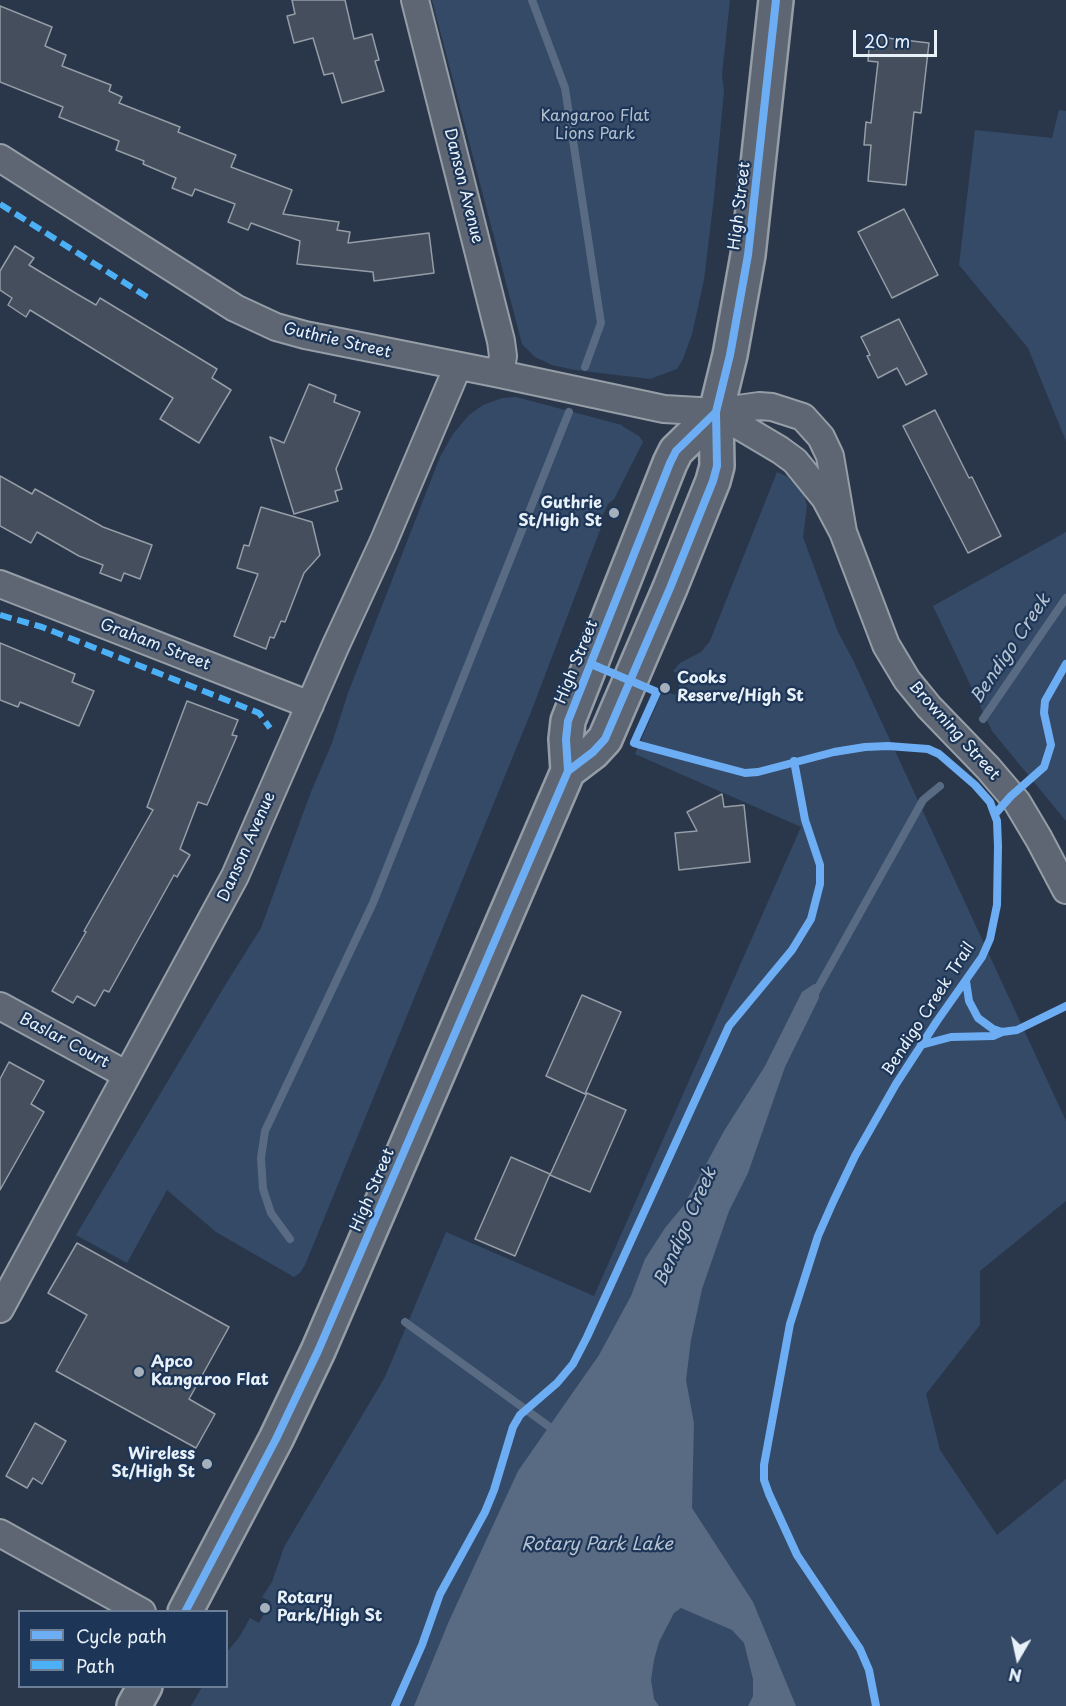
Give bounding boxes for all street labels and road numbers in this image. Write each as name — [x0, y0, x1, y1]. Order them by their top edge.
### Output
street label: Danson Avenue — [439, 126, 487, 246]
street label: High Street — [725, 161, 755, 251]
street label: Guthrie Street — [281, 319, 393, 363]
street label: Graham Street — [97, 615, 213, 675]
street label: High Street — [552, 617, 602, 707]
street label: Browning Street — [904, 678, 1004, 784]
street label: Danson Avenue — [214, 789, 280, 905]
street label: Bendigo Creek Trail — [879, 939, 979, 1079]
street label: Baslar Court — [16, 1009, 112, 1073]
street label: High Street — [347, 1145, 399, 1235]

